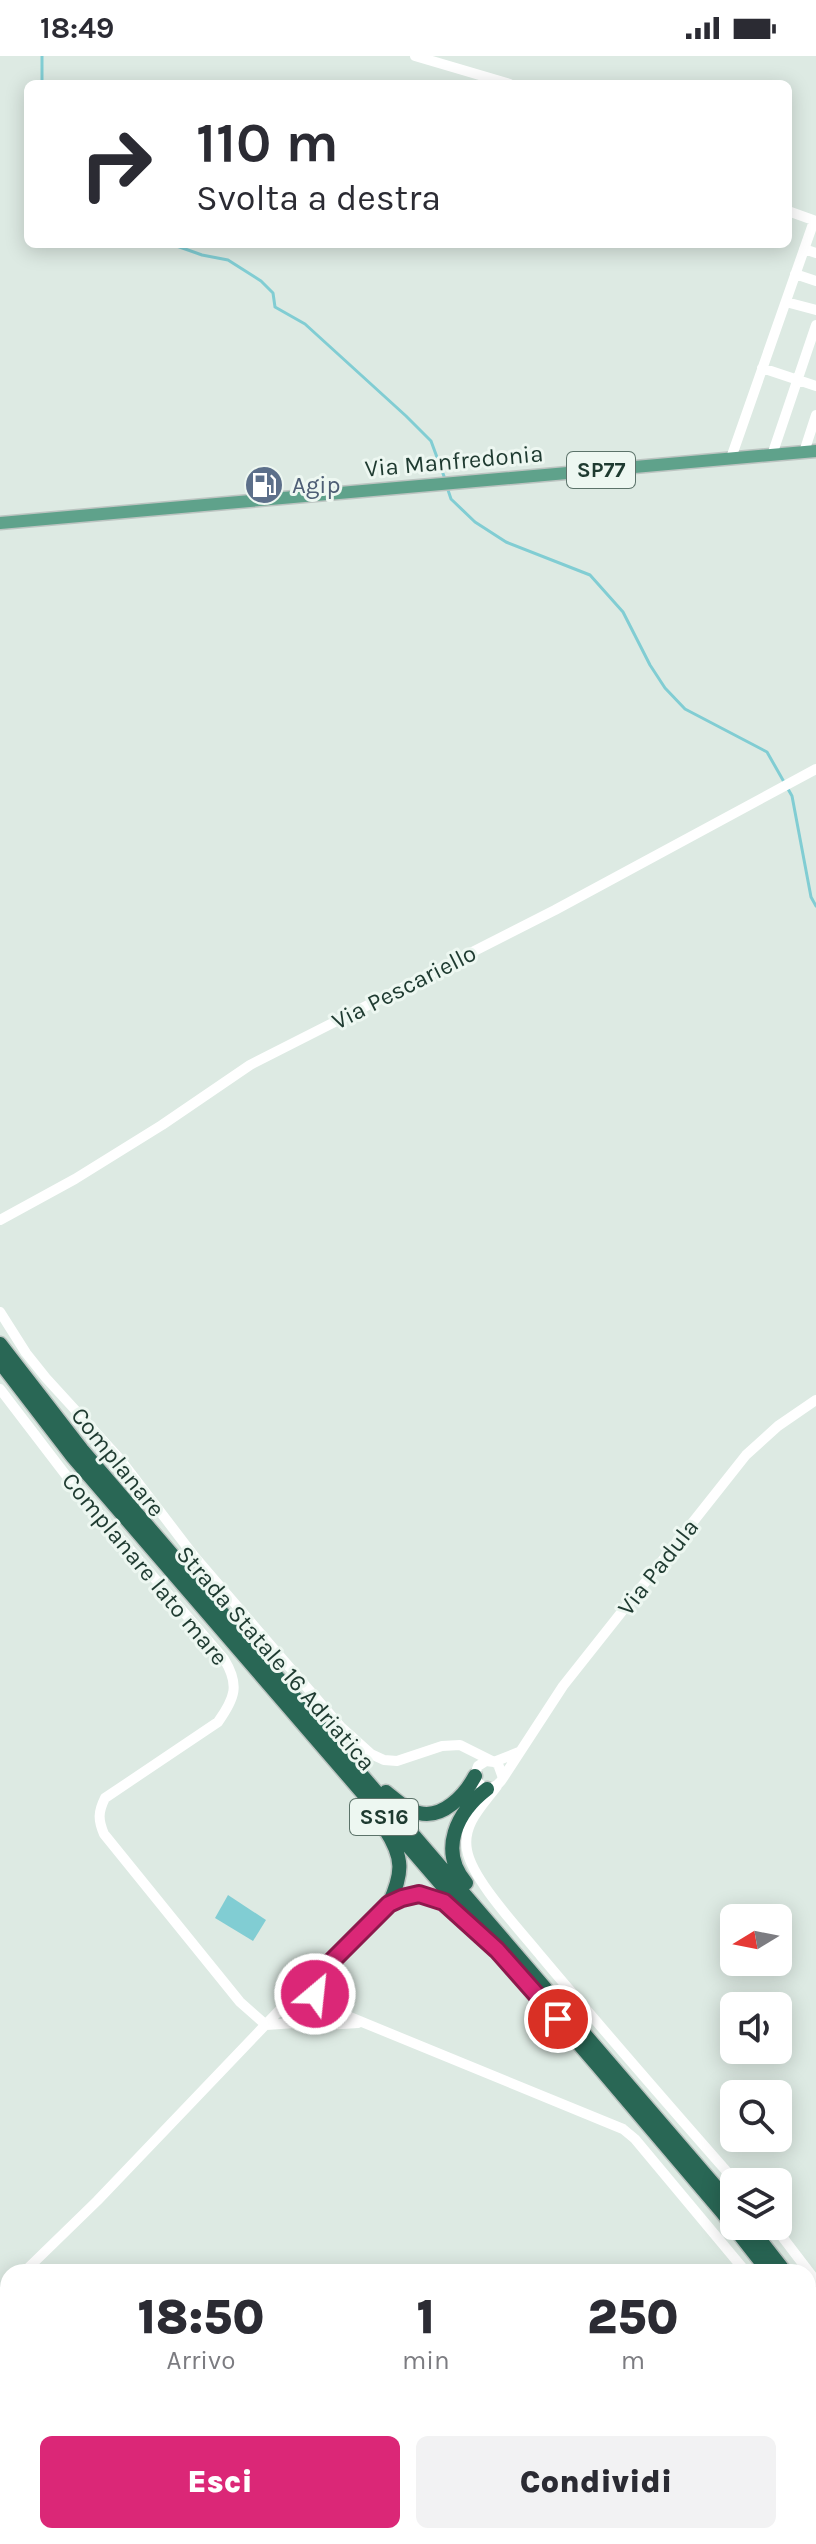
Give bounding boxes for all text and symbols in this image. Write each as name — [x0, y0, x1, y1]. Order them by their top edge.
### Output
text: 18:49 — [40, 10, 114, 46]
text: 110 m — [196, 110, 339, 175]
icon: right — [64, 112, 168, 216]
text: Svolta a destra — [196, 177, 441, 219]
street label: Via Manfredonia — [364, 439, 544, 483]
road number: SP77 — [567, 452, 635, 488]
fuel station icon: Agip — [243, 464, 285, 506]
place label: Agip — [292, 471, 341, 499]
street label: Via Pescariello — [327, 939, 481, 1035]
street label: Complanare — [65, 1402, 171, 1522]
street label: Complanare lato mare — [56, 1467, 234, 1671]
street label: Via Padula — [612, 1513, 704, 1621]
street label: Strada Statale 16 Adriatica — [171, 1540, 381, 1776]
road number: SS16 — [350, 1799, 418, 1835]
north arrow — [720, 1904, 792, 1976]
map controls — [720, 1904, 792, 2240]
position arrow — [273, 1952, 357, 2036]
pin — [524, 1985, 592, 2053]
button: sound — [720, 1992, 792, 2064]
icon: arrive — [536, 1997, 580, 2041]
button: search — [720, 2080, 792, 2152]
button: layers — [720, 2168, 792, 2240]
text: 18:50 — [137, 2289, 265, 2345]
text: 1 — [417, 2289, 435, 2345]
text: 250 — [587, 2289, 679, 2345]
text: Arrivo — [167, 2345, 235, 2376]
text: min — [402, 2345, 450, 2376]
text: m — [621, 2345, 645, 2376]
button: Esci — [40, 2436, 400, 2528]
button: Condividi — [416, 2436, 776, 2528]

